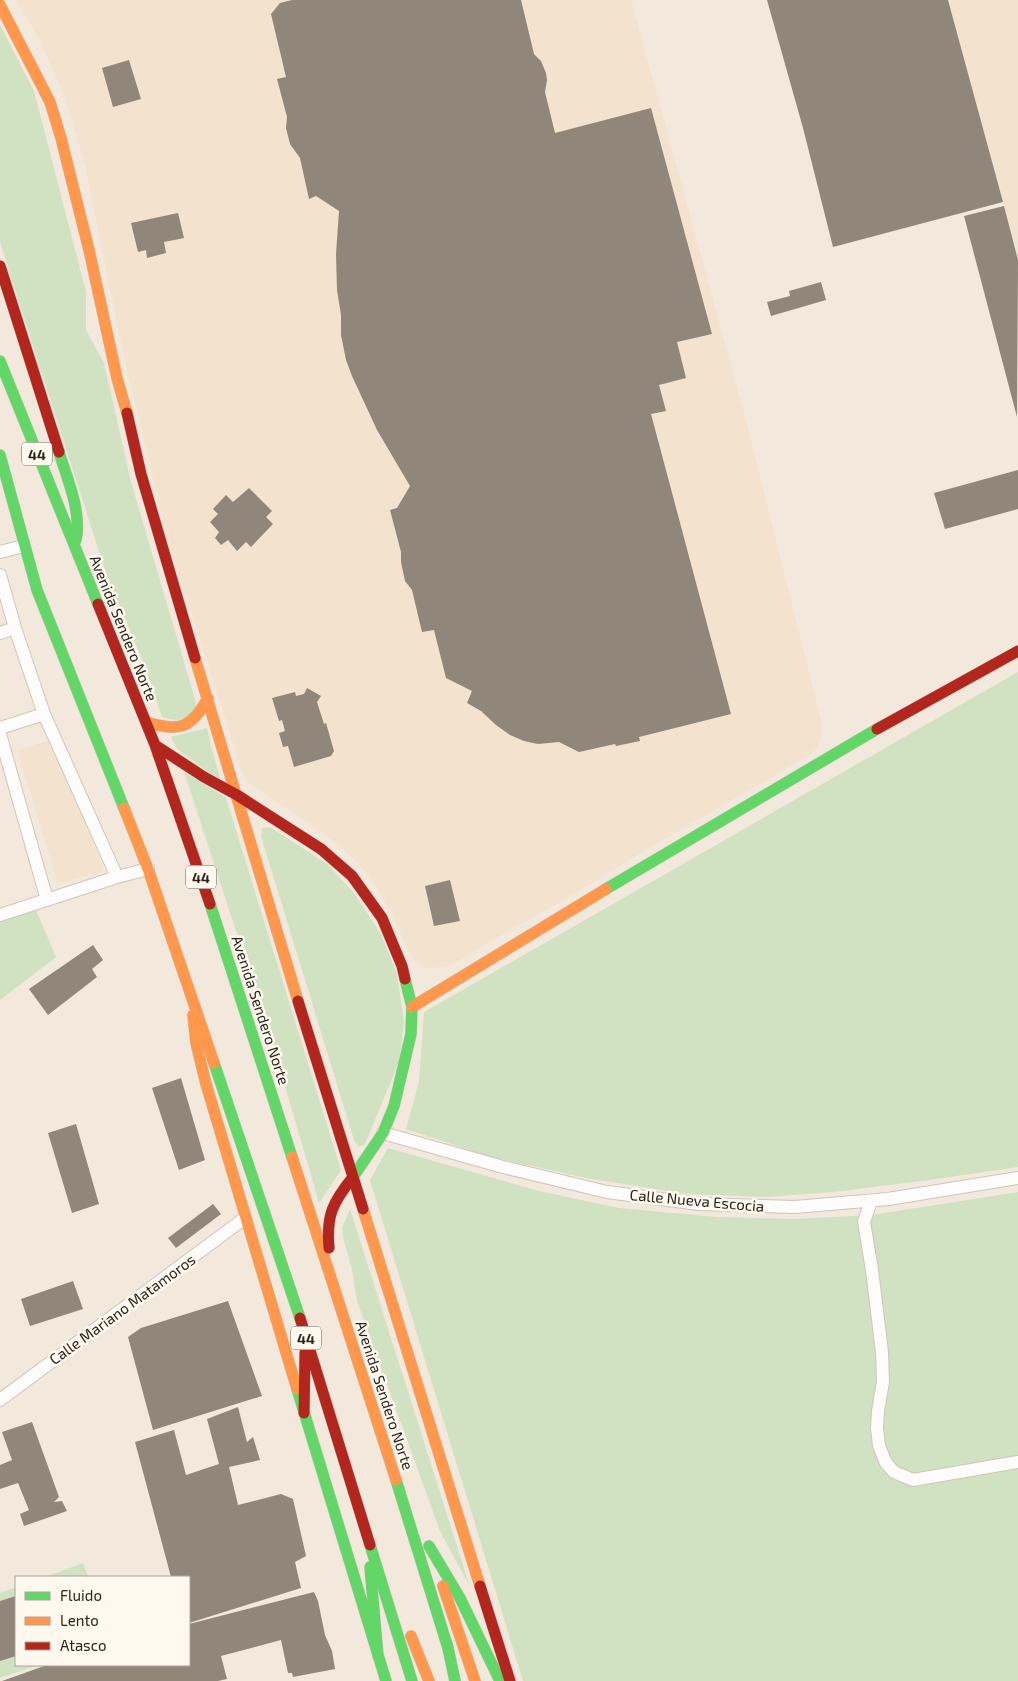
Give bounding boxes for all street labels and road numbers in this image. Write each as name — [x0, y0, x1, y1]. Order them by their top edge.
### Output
road number: 44 — [22, 442, 52, 466]
street label: Avenida Sendero Norte — [86, 552, 162, 704]
road number: 44 — [186, 866, 216, 889]
street label: Avenida Sendero Norte — [228, 933, 294, 1087]
street label: Calle Nueva Escocia — [629, 1185, 765, 1215]
street label: Calle Mariano Matamoros — [46, 1250, 198, 1368]
street label: Avenida Sendero Norte — [352, 1318, 418, 1472]
road number: 44 — [291, 1326, 321, 1350]

